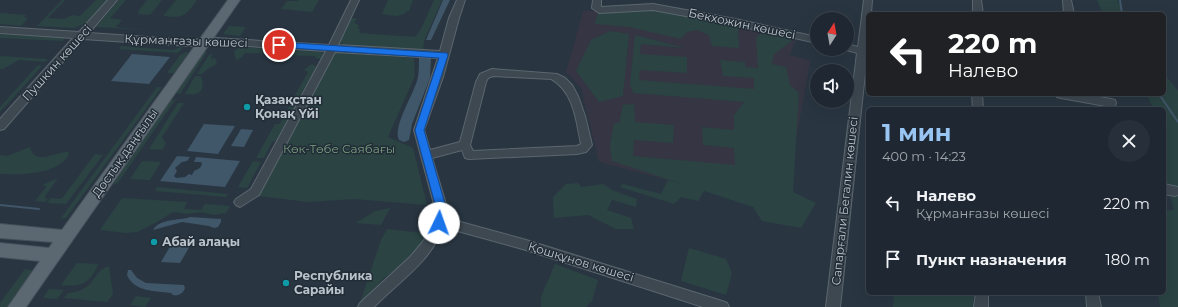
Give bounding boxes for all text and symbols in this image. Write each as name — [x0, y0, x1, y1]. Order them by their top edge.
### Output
street label: Бекхожин көшесі — [687, 5, 797, 42]
north arrow — [810, 12, 854, 56]
map controls — [810, 12, 854, 108]
street label: Пушкин көшесі — [19, 22, 95, 104]
text: 220 m — [948, 26, 1037, 60]
pin — [262, 28, 296, 62]
icon: left — [882, 28, 934, 80]
street label: Құрманғазы көшесі — [124, 31, 248, 50]
icon: arrive — [268, 34, 290, 56]
text: Налево — [948, 60, 1018, 82]
button: sound — [810, 64, 854, 108]
place label: Қазақстан Қонақ Үйі — [255, 92, 322, 121]
marker: Қазақстан Қонақ Үйі — [242, 102, 252, 112]
street label: Достық даңғылы — [89, 106, 161, 200]
street label: Сапарғали Бегалин көшесі — [828, 116, 861, 286]
text: 1 мин — [882, 118, 951, 147]
button: close — [1108, 120, 1150, 162]
park label: Көк-Төбе Саябағы — [283, 141, 395, 156]
text: 400 m · 14:23 — [882, 148, 966, 164]
text: Налево — [916, 186, 976, 205]
icon: left — [882, 192, 904, 214]
text: 220 m — [1103, 194, 1150, 213]
position arrow — [418, 202, 460, 244]
text: Құрманғазы көшесі — [916, 205, 1049, 221]
place label: Абай алаңы — [162, 234, 240, 249]
marker: Абай алаңы — [149, 237, 159, 247]
street label: Қошқұнов көшесі — [526, 238, 636, 285]
icon: arrive — [882, 248, 904, 270]
text: Пункт назначения — [916, 250, 1067, 269]
text: 180 m — [1105, 250, 1150, 269]
place label: Республика Сарайы — [294, 268, 372, 297]
marker: Республика Сарайы — [281, 278, 291, 288]

